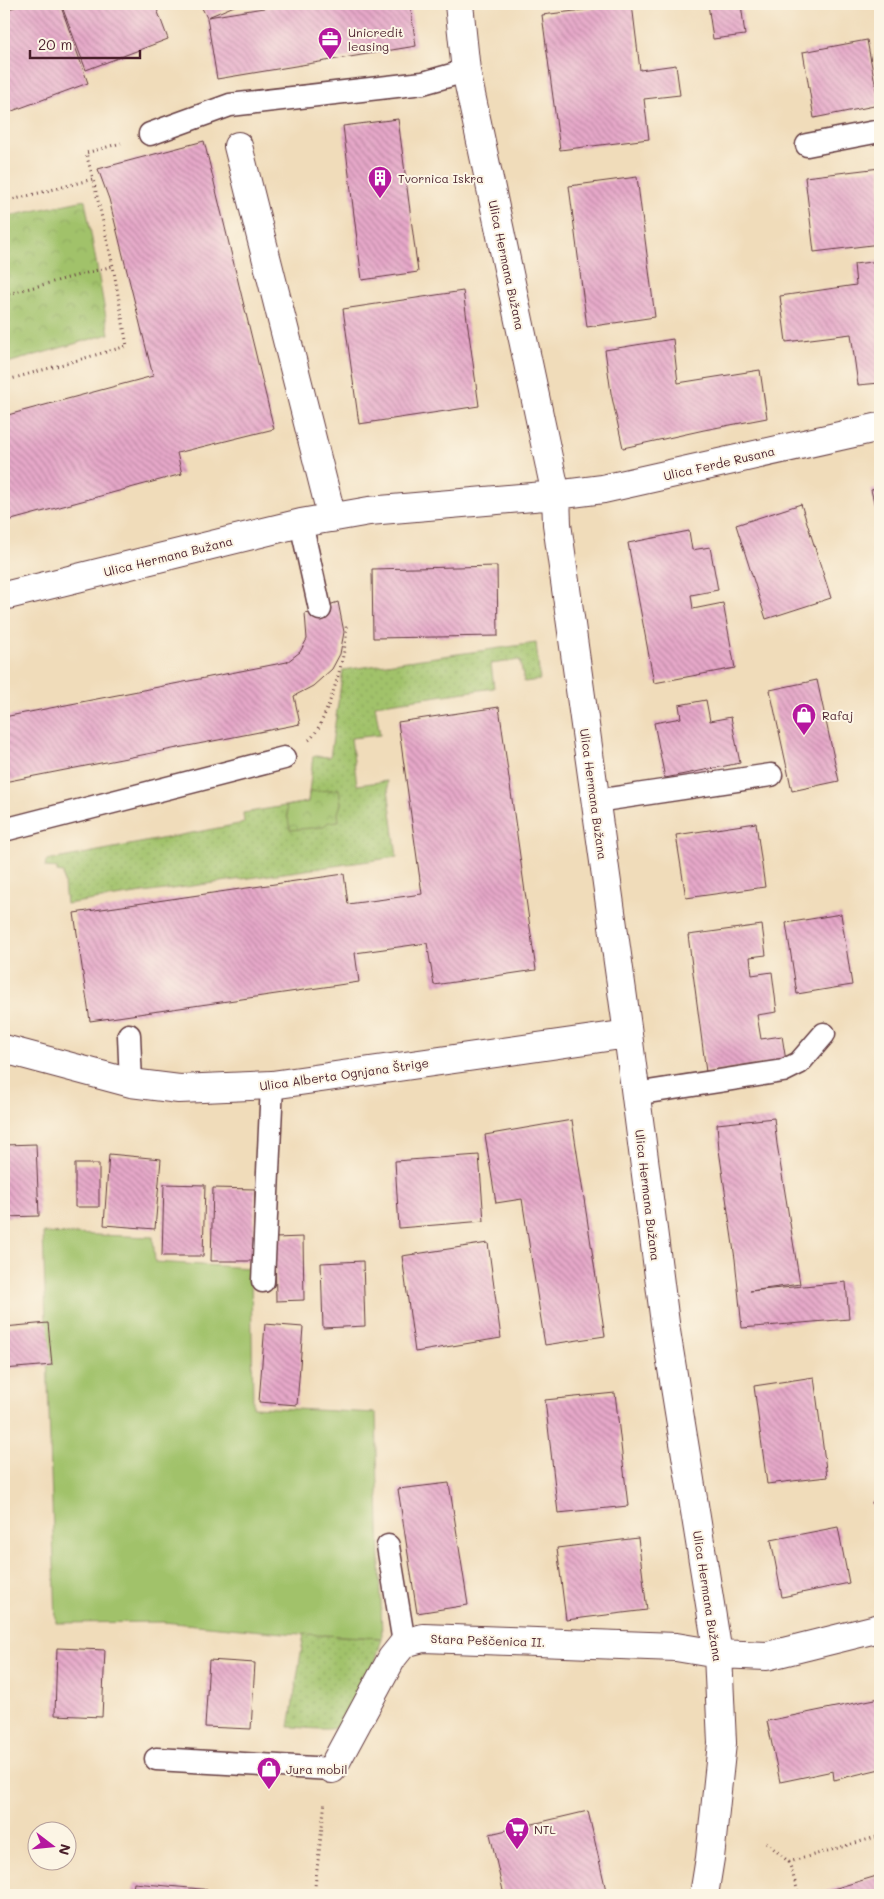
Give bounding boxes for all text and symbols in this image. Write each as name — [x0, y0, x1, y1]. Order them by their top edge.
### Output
place label: Unicredit leasing — [348, 24, 403, 54]
office icon: Unicredit leasing — [317, 26, 343, 60]
scale bar — [30, 28, 140, 60]
text: 20 m — [38, 34, 72, 54]
building icon: Tvornica Iskra — [367, 165, 393, 199]
place label: Tvornica Iskra — [398, 170, 484, 186]
street label: Ulica Hermana Bužana — [485, 199, 529, 331]
street label: Ulica Ferde Rusana — [662, 442, 776, 484]
street label: Ulica Hermana Bužana — [102, 532, 234, 580]
shop icon: Rafaj — [791, 702, 817, 736]
place label: Rafaj — [822, 707, 853, 723]
street label: Ulica Hermana Bužana — [577, 727, 611, 861]
street label: Ulica Alberta Ognjana Štrige — [258, 1054, 430, 1094]
street label: Ulica Hermana Bužana — [632, 1128, 664, 1262]
street label: Ulica Hermana Bužana — [690, 1529, 726, 1663]
street label: Stara Peščenica II. — [430, 1630, 546, 1650]
shop icon: Jura mobil — [256, 1756, 282, 1790]
place label: Jura mobil — [286, 1761, 348, 1777]
supermarket icon: NTL — [504, 1816, 530, 1850]
place label: NTL — [534, 1821, 557, 1837]
north arrow — [28, 1822, 78, 1872]
text: N — [54, 1842, 76, 1857]

